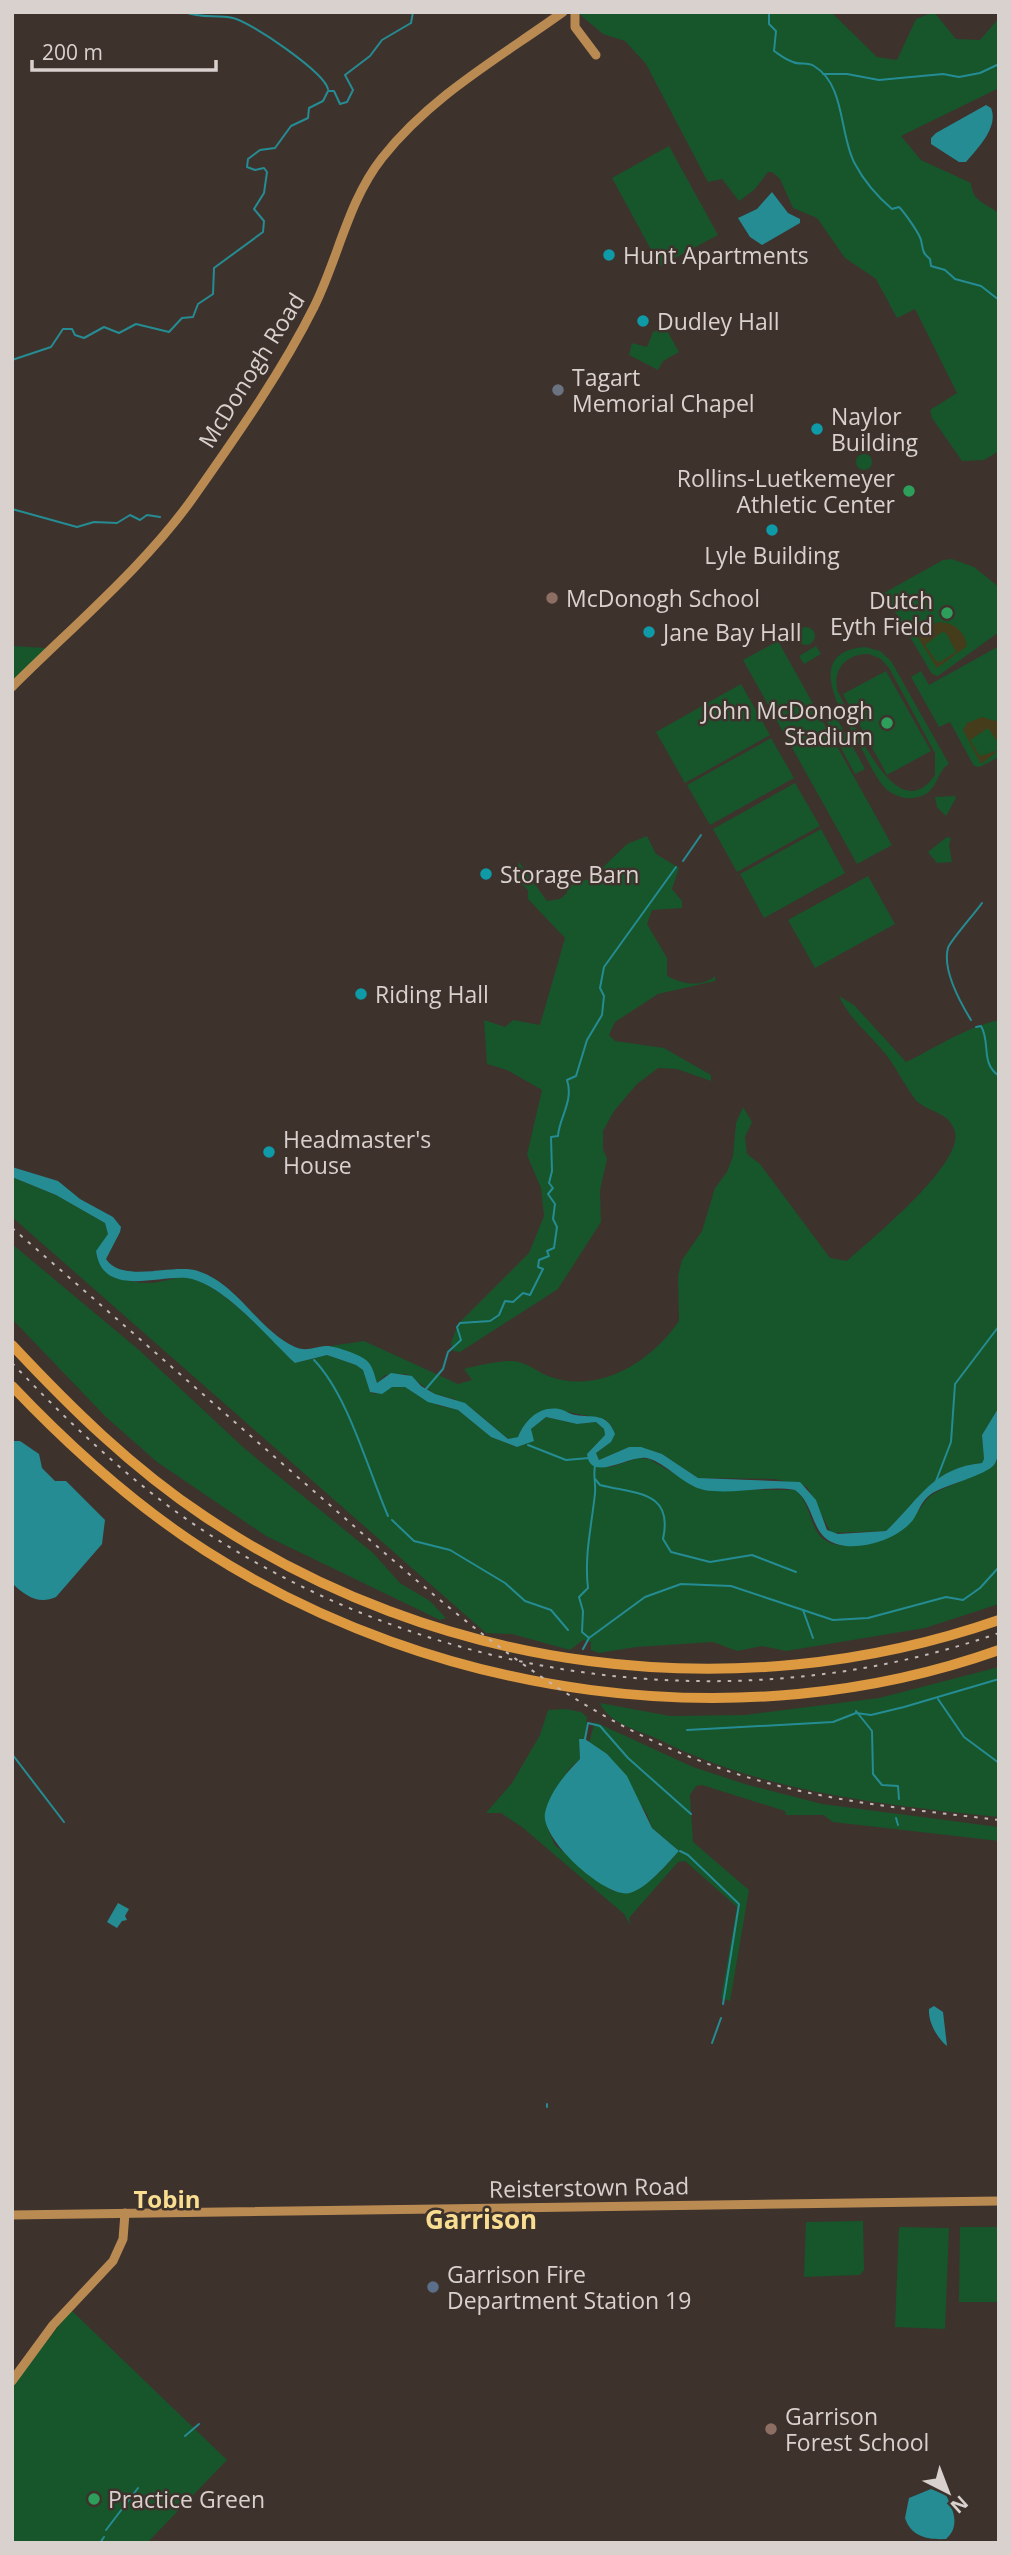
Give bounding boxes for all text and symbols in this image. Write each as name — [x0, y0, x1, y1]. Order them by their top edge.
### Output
scale bar — [32, 28, 215, 72]
text: 200 m — [42, 38, 103, 66]
place label: Hunt Apartments — [623, 239, 809, 271]
marker: Hunt Apartments — [601, 247, 617, 263]
street label: McDonogh Road — [190, 286, 312, 454]
place label: Dudley Hall — [657, 305, 779, 337]
marker: Dudley Hall — [635, 313, 651, 329]
place label: Tagart Memorial Chapel — [572, 361, 755, 419]
marker: Tagart Memorial Chapel — [550, 382, 566, 398]
place label: Naylor Building — [831, 400, 919, 458]
marker: Naylor Building — [809, 421, 825, 437]
place label: Rollins-Luetkemeyer Athletic Center — [677, 462, 896, 520]
marker: Rollins-Luetkemeyer Athletic Center — [901, 483, 917, 499]
marker: Lyle Building — [764, 522, 780, 538]
place label: Lyle Building — [704, 539, 840, 571]
place label: McDonogh School — [566, 582, 760, 614]
place label: Dutch Eyth Field — [830, 584, 933, 642]
marker: McDonogh School — [544, 590, 560, 606]
marker: Dutch Eyth Field — [939, 605, 955, 621]
place label: Jane Bay Hall — [661, 616, 801, 648]
marker: Jane Bay Hall — [641, 624, 657, 640]
place label: John McDonogh Stadium — [700, 694, 873, 752]
marker: John McDonogh Stadium — [879, 715, 895, 731]
place label: Storage Barn — [500, 858, 639, 890]
marker: Storage Barn — [478, 866, 494, 882]
place label: Riding Hall — [375, 978, 489, 1010]
marker: Riding Hall — [353, 986, 369, 1002]
place label: Headmaster's House — [283, 1123, 431, 1181]
marker: Headmaster's House — [261, 1144, 277, 1160]
street label: Reisterstown Road — [489, 2169, 689, 2205]
district label: Tobin — [133, 2182, 201, 2215]
district label: Garrison — [425, 2201, 537, 2237]
place label: Garrison Fire Department Station 19 — [447, 2258, 691, 2316]
marker: Garrison Fire Department Station 19 — [425, 2279, 441, 2295]
place label: Garrison Forest School — [785, 2400, 929, 2458]
marker: Garrison Forest School — [763, 2421, 779, 2437]
north arrow — [913, 2457, 983, 2527]
place label: Practice Green — [108, 2483, 265, 2515]
text: N — [945, 2490, 974, 2519]
marker: Practice Green — [86, 2491, 102, 2507]

